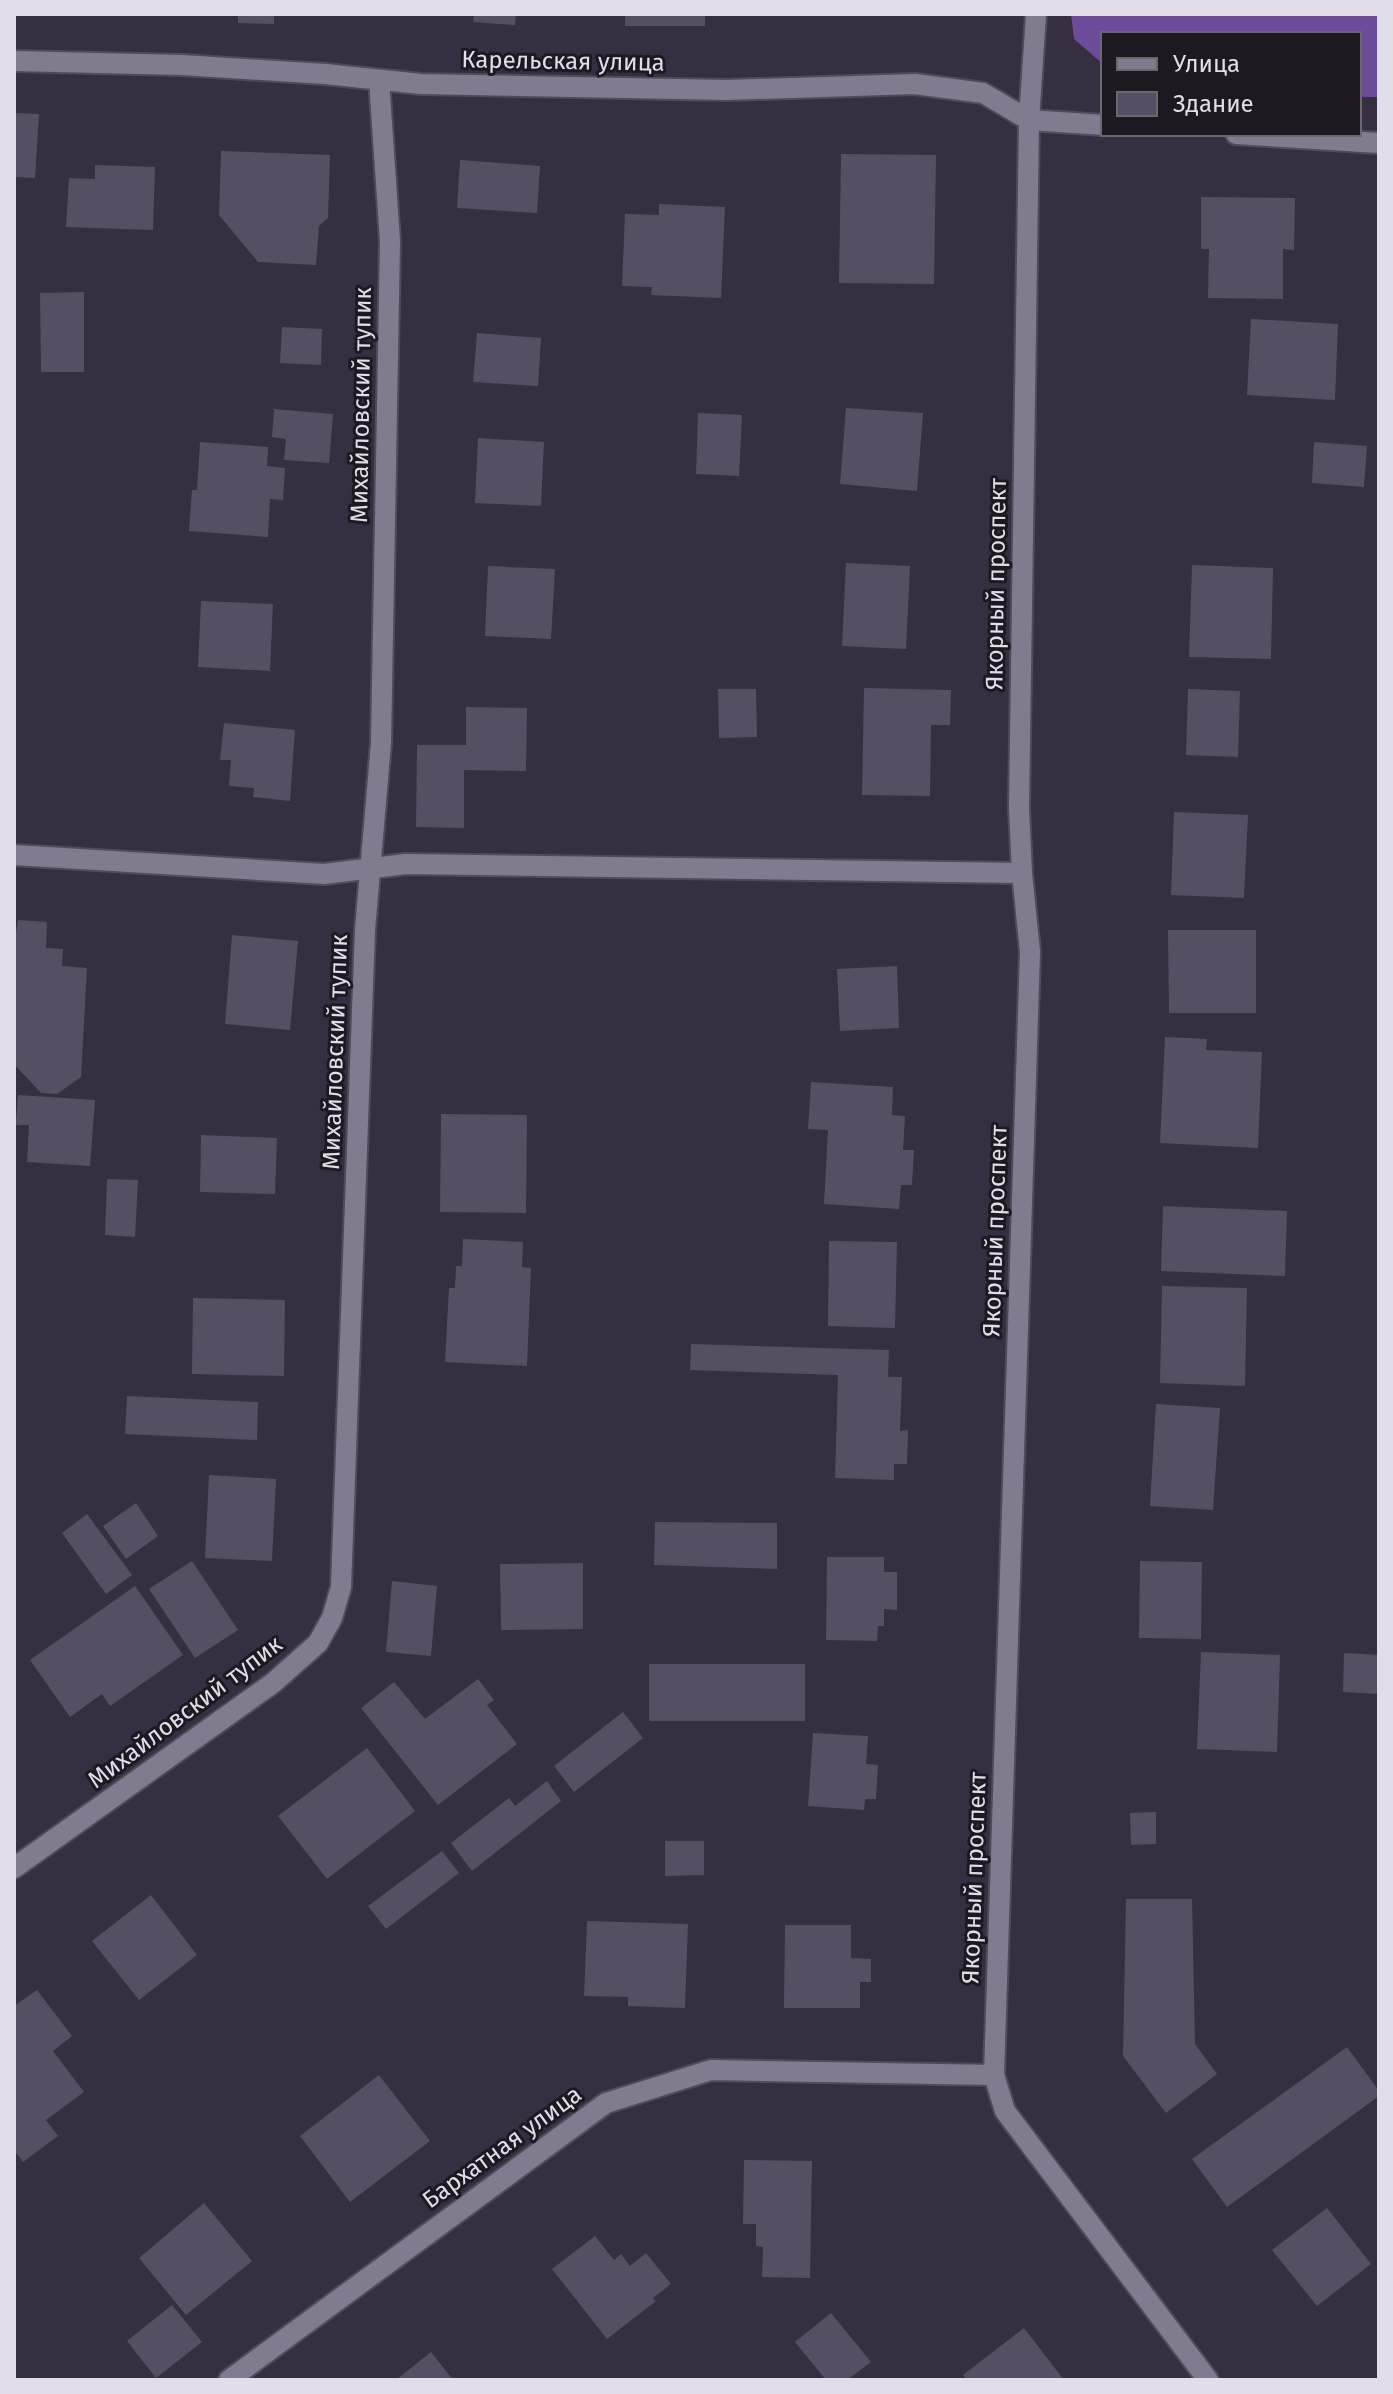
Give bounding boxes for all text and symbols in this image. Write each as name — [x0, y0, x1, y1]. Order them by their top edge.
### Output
legend — [1101, 32, 1361, 136]
street label: Карельская улица — [461, 45, 665, 77]
text: Улица — [1173, 50, 1240, 78]
text: Здание — [1173, 90, 1254, 118]
street label: Михайловский тупик — [345, 286, 377, 523]
street label: Якорный проспект — [980, 478, 1012, 690]
street label: Михайловский тупик — [317, 933, 353, 1170]
street label: Якорный проспект — [977, 1124, 1013, 1337]
street label: Михайловский тупик — [82, 1630, 288, 1794]
street label: Якорный проспект — [956, 1771, 992, 1984]
street label: Бархатная улица — [417, 2080, 587, 2214]

